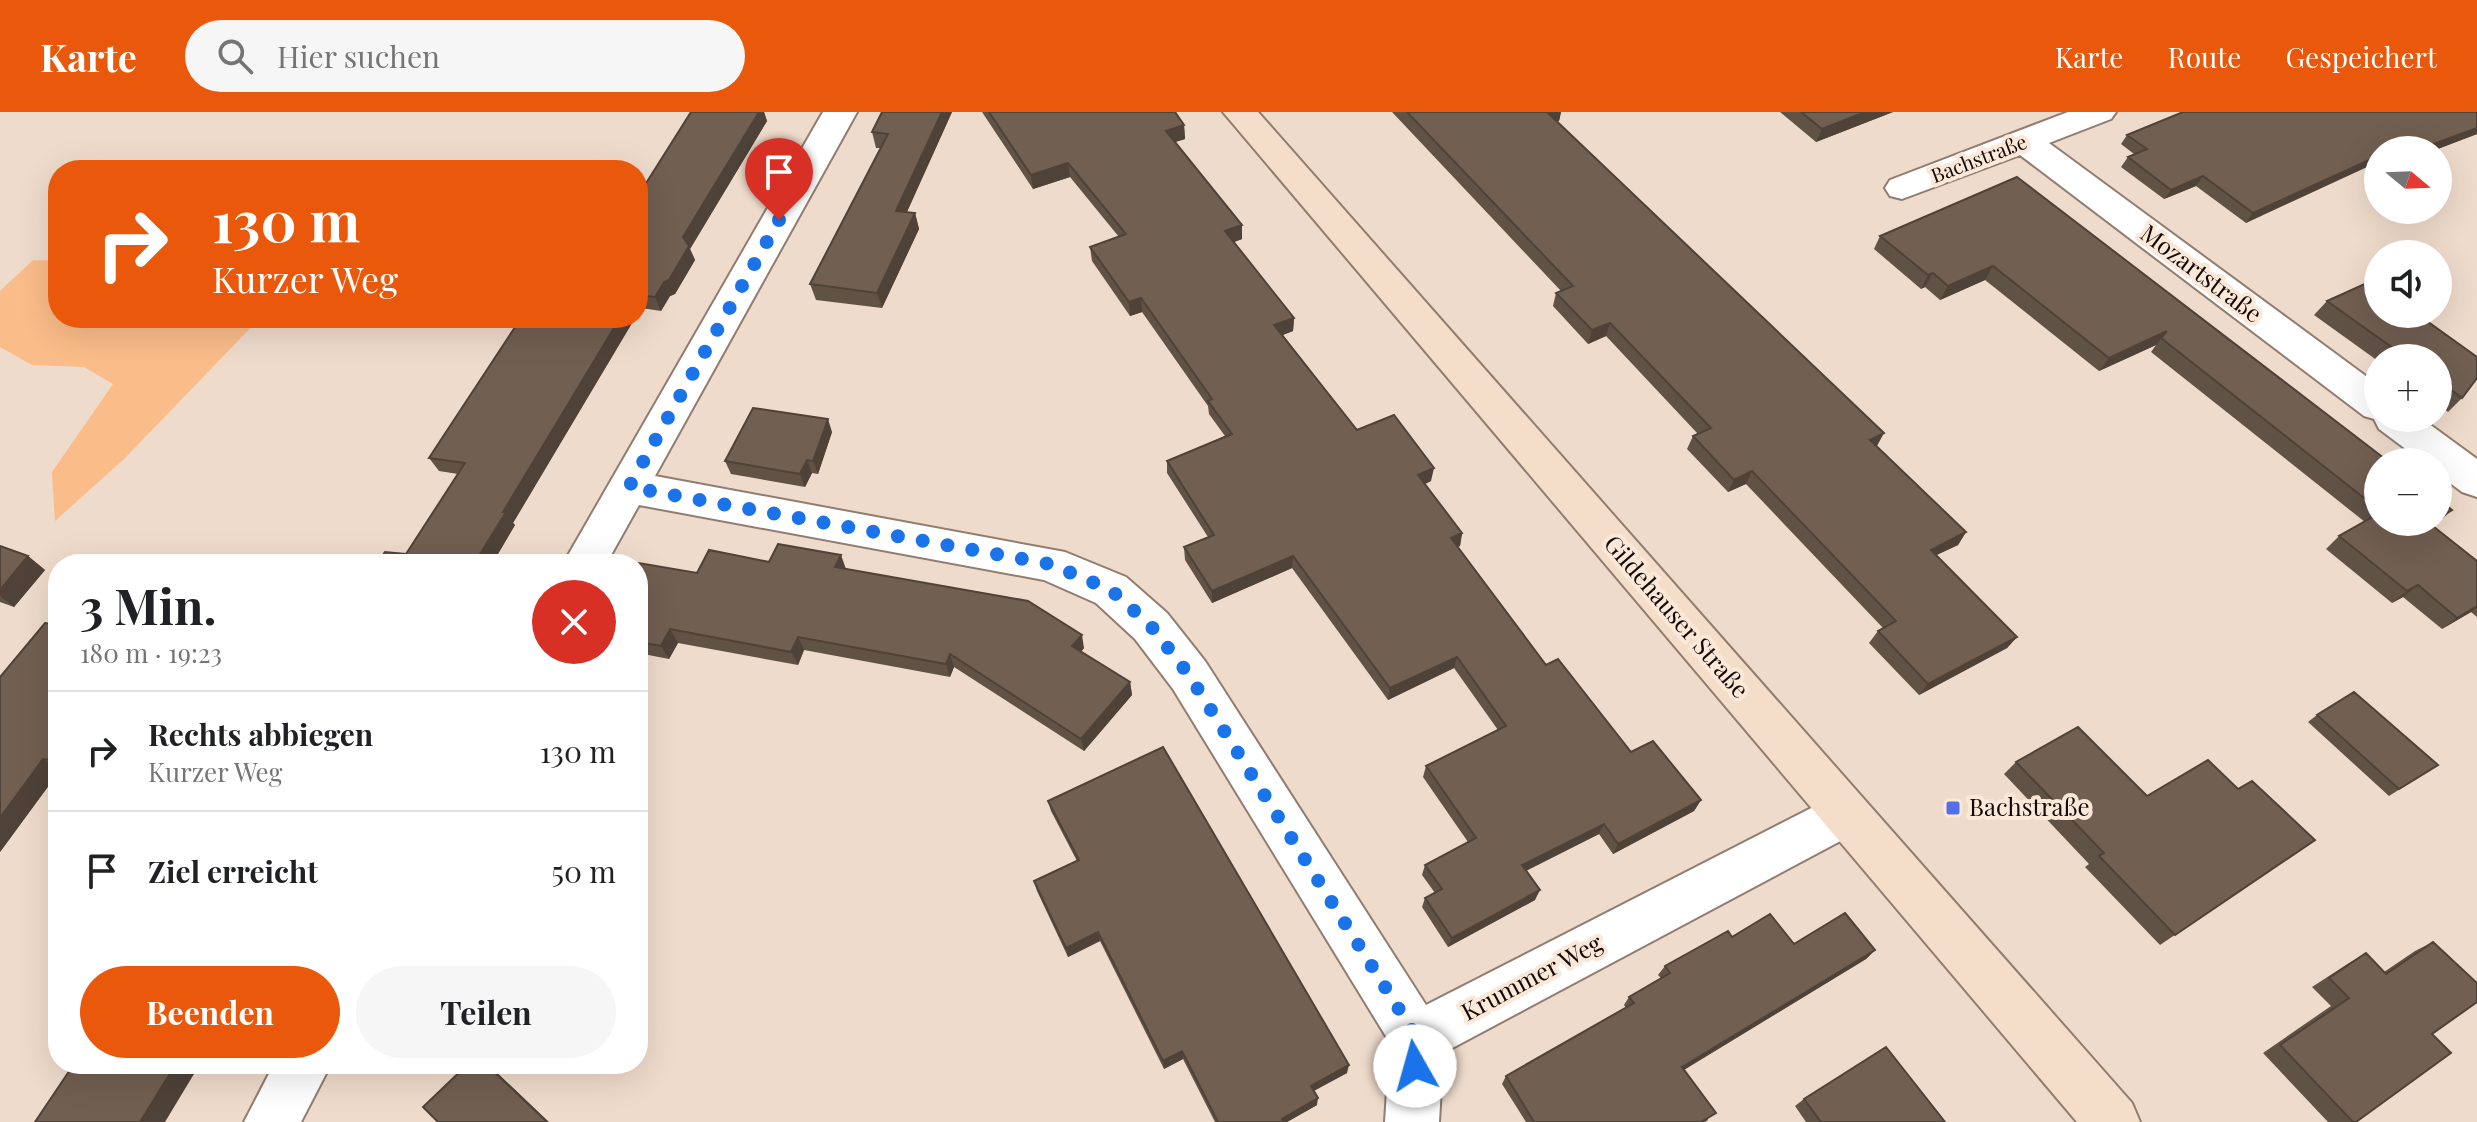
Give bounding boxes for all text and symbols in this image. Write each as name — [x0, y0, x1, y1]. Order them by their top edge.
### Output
search box — [185, 20, 745, 92]
text: Karte — [40, 31, 137, 82]
icon: search — [213, 34, 257, 78]
text: Hier suchen — [277, 36, 440, 76]
text: Karte — [2055, 38, 2124, 75]
text: Route — [2168, 38, 2241, 75]
text: Gespeichert — [2285, 38, 2437, 75]
street label: Bachstraße — [1927, 127, 2030, 188]
north arrow — [2364, 136, 2452, 224]
map controls — [2364, 136, 2452, 536]
pin — [745, 138, 813, 220]
icon: arrive — [757, 150, 801, 194]
text: 130 m — [212, 182, 360, 257]
icon: right — [80, 192, 184, 296]
street label: Mozartstraße — [2135, 216, 2269, 329]
button: sound — [2364, 240, 2452, 328]
text: Kurzer Weg — [212, 254, 398, 302]
button: + — [2364, 344, 2452, 432]
button: − — [2364, 448, 2452, 536]
street label: Gildehauser Straße — [1598, 527, 1757, 704]
text: 3 Min. — [80, 573, 216, 637]
button: close — [532, 580, 616, 664]
text: 180 m · 19:23 — [80, 635, 222, 670]
text: Rechts abbiegen — [148, 714, 373, 754]
icon: right — [80, 729, 124, 773]
text: 130 m — [540, 731, 616, 771]
text: Kurzer Weg — [148, 754, 283, 789]
place label: Bachstraße — [1969, 790, 2090, 822]
marker: Bachstraße — [1944, 799, 1962, 817]
icon: arrive — [80, 849, 124, 893]
text: Ziel erreicht — [148, 851, 318, 891]
text: 50 m — [551, 851, 616, 891]
street label: Krummer Weg — [1455, 925, 1607, 1027]
button: Beenden — [80, 966, 340, 1058]
button: Teilen — [356, 966, 616, 1058]
position arrow — [1373, 1024, 1457, 1108]

